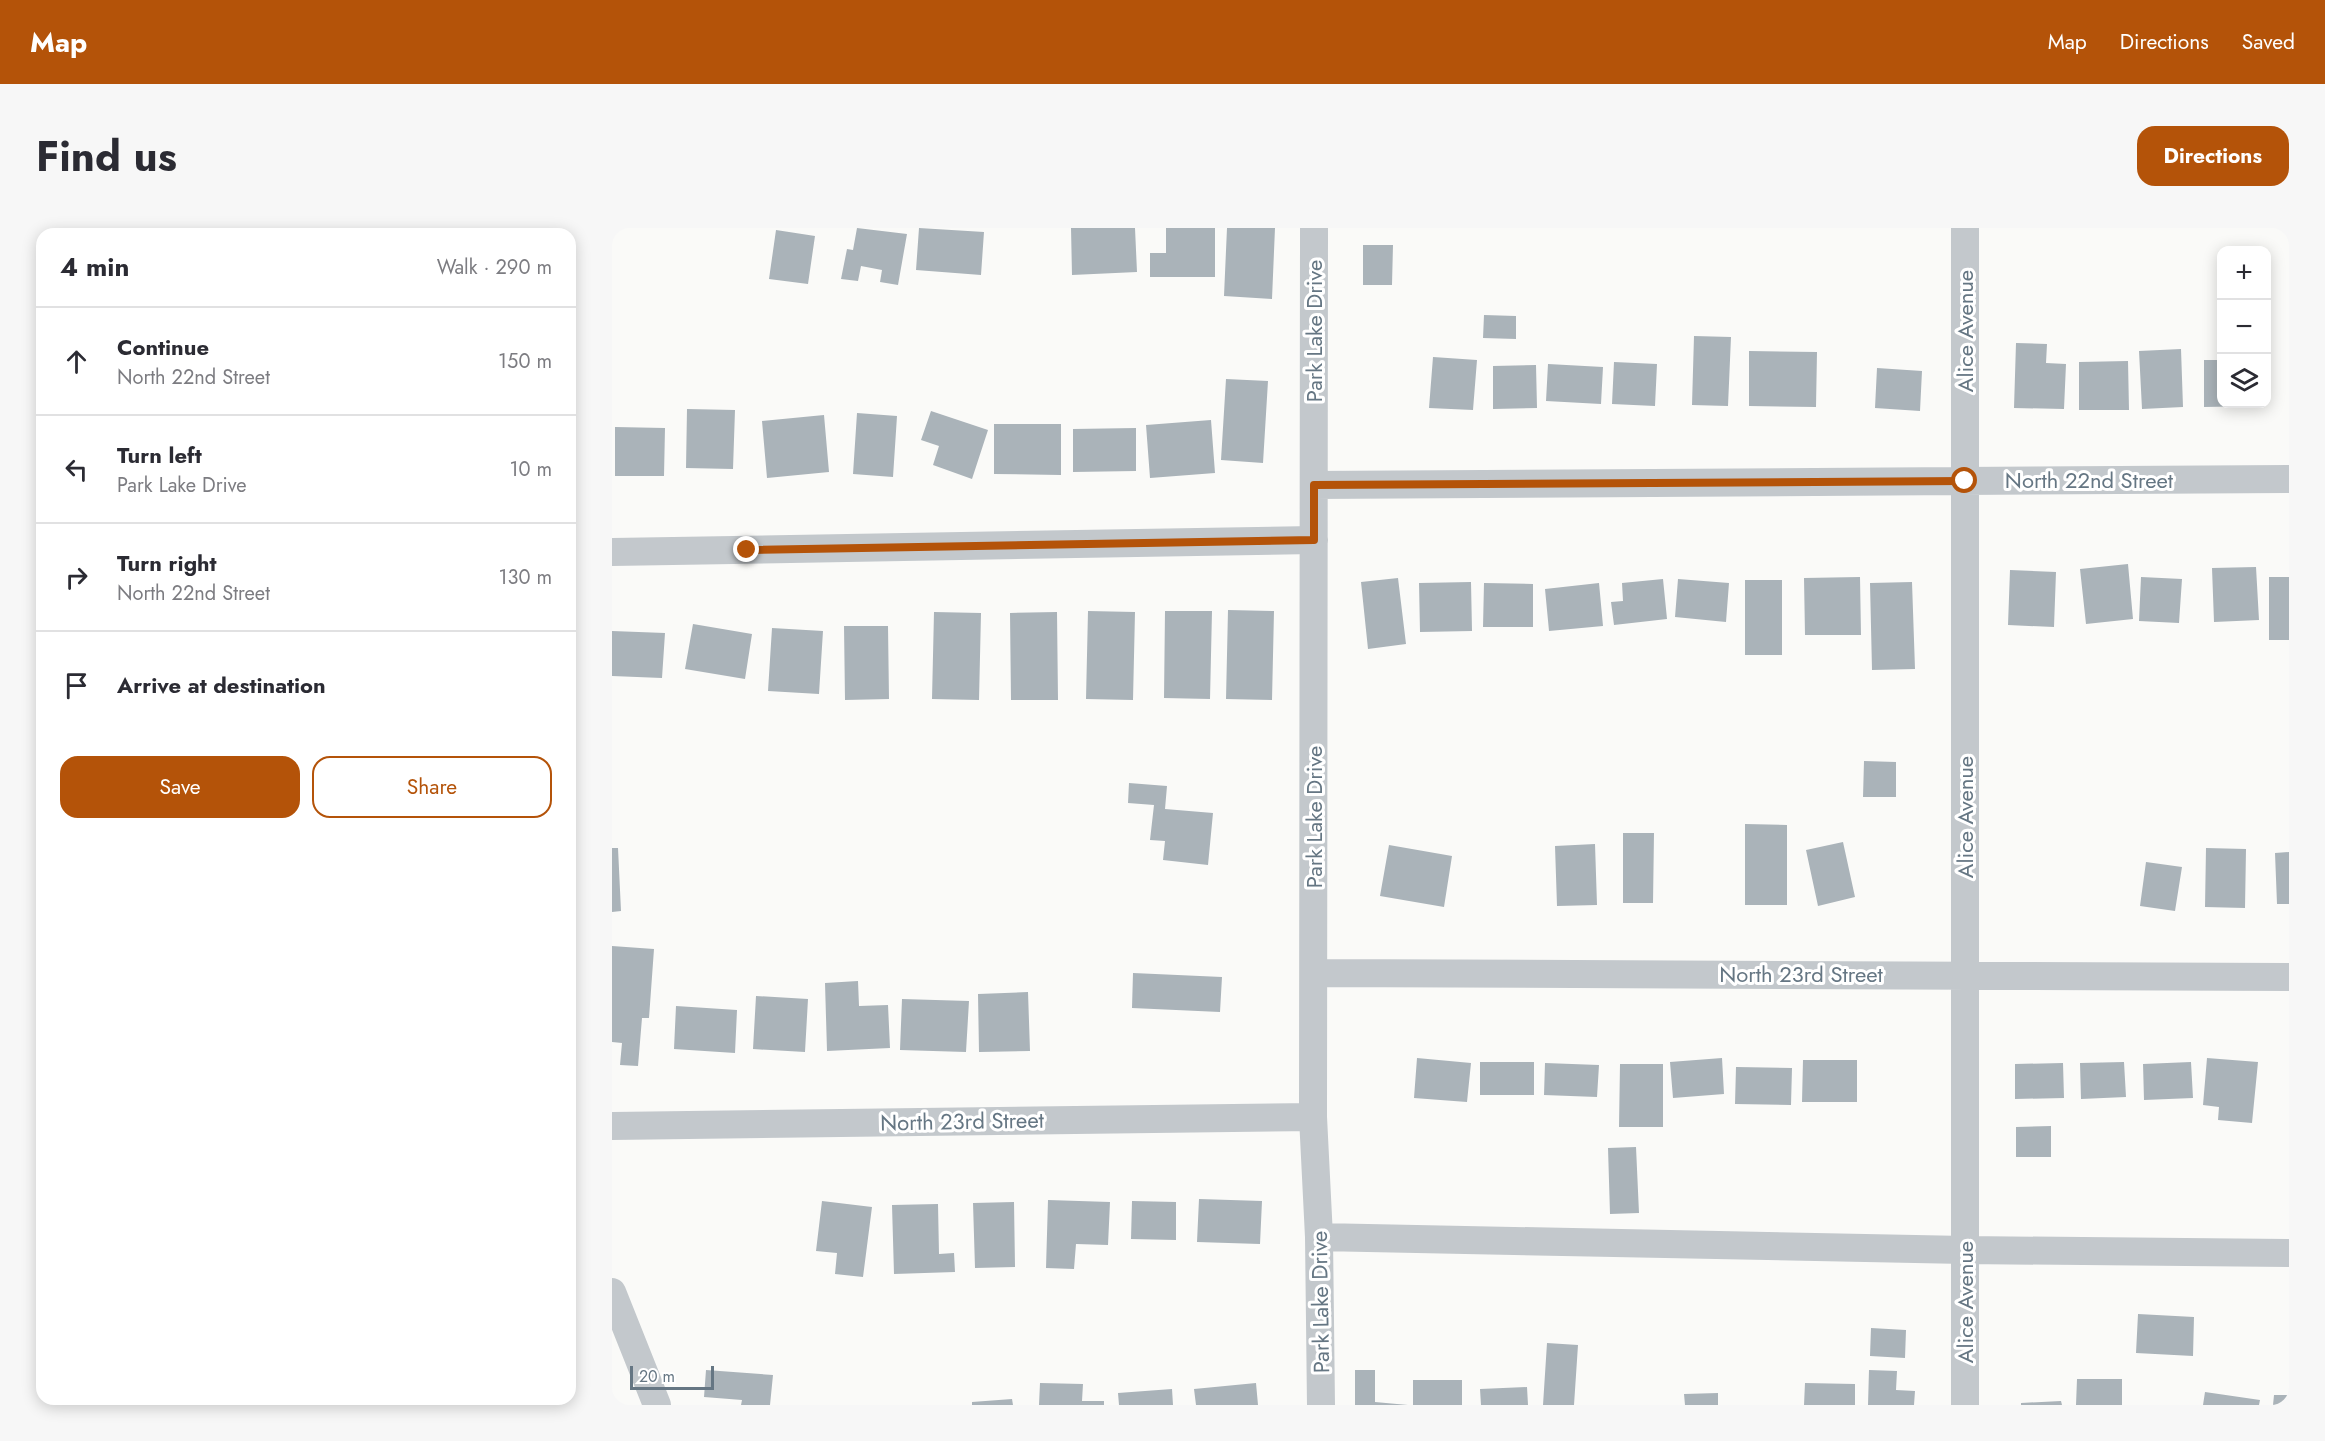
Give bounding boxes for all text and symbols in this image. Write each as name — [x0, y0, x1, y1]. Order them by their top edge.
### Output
text: Map — [30, 22, 87, 63]
text: Map — [2048, 27, 2087, 57]
text: Directions — [2120, 27, 2209, 57]
text: Saved — [2242, 27, 2295, 57]
text: Find us — [36, 126, 177, 187]
button: Directions — [2137, 126, 2289, 186]
map controls — [2217, 246, 2271, 408]
button: + — [2217, 246, 2271, 300]
text: 4 min — [60, 248, 129, 286]
text: Walk · 290 m — [437, 253, 552, 282]
street label: Park Lake Drive — [1298, 260, 1330, 402]
street label: Alice Avenue — [1949, 270, 1981, 392]
button: − — [2217, 300, 2271, 354]
text: Continue — [117, 331, 209, 363]
icon: ahead — [60, 345, 93, 378]
text: 150 m — [498, 347, 552, 376]
button: layers — [2217, 354, 2271, 408]
text: North 22nd Street — [117, 363, 270, 392]
text: Turn left — [117, 439, 202, 471]
icon: left — [60, 453, 93, 486]
text: 10 m — [509, 455, 552, 484]
street label: North 22nd Street — [2005, 464, 2174, 496]
route start — [1951, 467, 1977, 493]
text: Park Lake Drive — [117, 471, 247, 500]
route end — [733, 536, 759, 562]
text: Turn right — [117, 547, 217, 579]
icon: right — [60, 561, 93, 594]
text: 130 m — [498, 563, 552, 592]
text: North 22nd Street — [117, 579, 270, 608]
icon: arrive — [60, 669, 93, 702]
text: Arrive at destination — [117, 669, 326, 701]
street label: Park Lake Drive — [1298, 746, 1330, 888]
button: Save — [60, 756, 300, 818]
button: Share — [312, 756, 552, 818]
street label: Alice Avenue — [1949, 756, 1981, 878]
street label: North 23rd Street — [1719, 958, 1884, 990]
street label: North 23rd Street — [880, 1104, 1045, 1138]
street label: Park Lake Drive — [1303, 1230, 1337, 1374]
street label: Alice Avenue — [1949, 1241, 1981, 1363]
scale bar — [630, 1363, 714, 1390]
text: 20 m — [639, 1365, 675, 1388]

